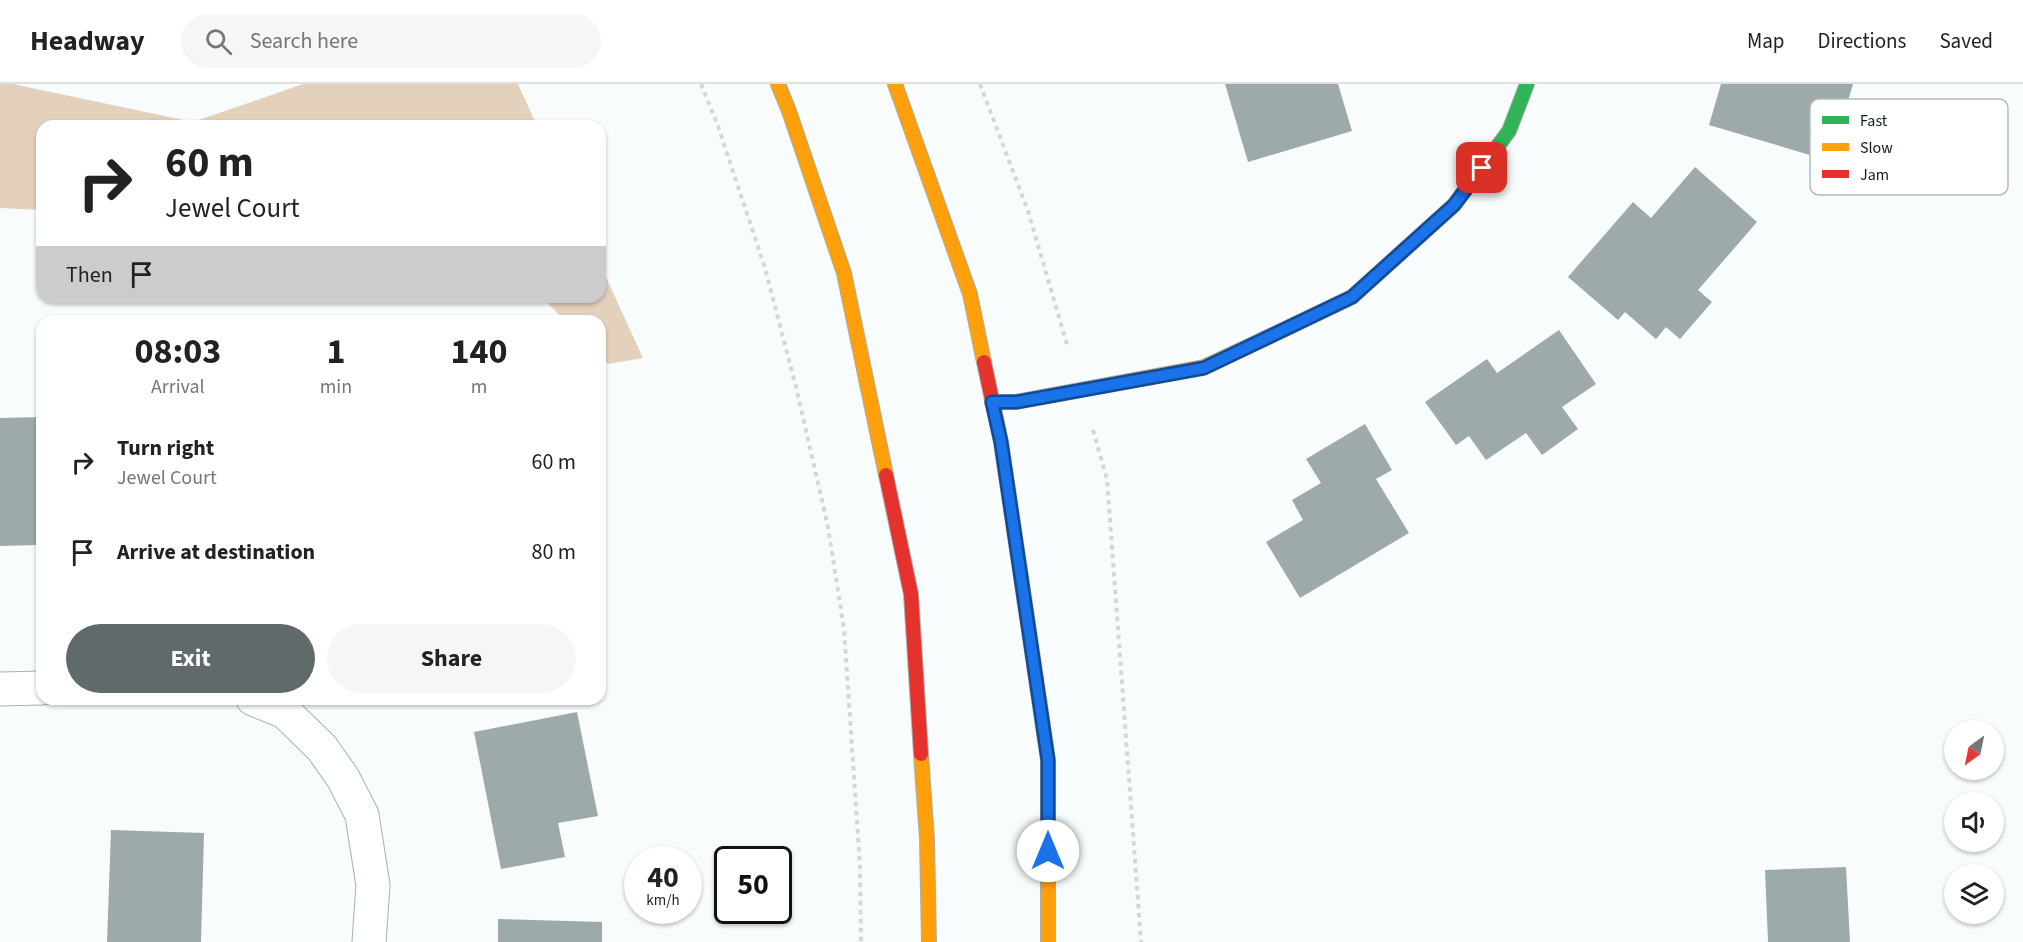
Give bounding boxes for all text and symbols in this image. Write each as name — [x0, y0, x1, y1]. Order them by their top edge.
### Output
search box — [181, 14, 601, 68]
text: Headway — [30, 21, 145, 61]
icon: search — [202, 25, 235, 58]
text: Search here — [250, 25, 358, 57]
text: Map — [1747, 26, 1785, 56]
text: Directions — [1818, 26, 1906, 56]
text: Saved — [1939, 26, 1993, 56]
legend — [1810, 99, 2008, 195]
text: Fast — [1860, 110, 1888, 132]
text: 60 m — [165, 133, 254, 193]
text: Slow — [1860, 137, 1893, 159]
pin — [1456, 142, 1507, 193]
icon: right — [66, 144, 144, 222]
icon: arrive — [1465, 151, 1498, 184]
text: Jam — [1860, 164, 1889, 186]
text: Jewel Court — [165, 189, 300, 228]
icon: arrive — [125, 258, 158, 291]
text: Then — [66, 259, 113, 291]
text: 08:03 — [134, 326, 221, 377]
text: 1 — [326, 326, 345, 377]
text: 140 — [451, 326, 508, 377]
text: Arrival — [151, 373, 205, 401]
text: min — [320, 373, 352, 401]
text: m — [471, 373, 487, 401]
text: Turn right — [117, 432, 214, 464]
icon: right — [66, 446, 99, 479]
text: 60 m — [531, 446, 576, 478]
text: Jewel Court — [117, 464, 217, 492]
icon: arrive — [66, 536, 99, 569]
text: Arrive at destination — [117, 536, 315, 568]
text: 80 m — [531, 536, 576, 568]
button: Exit — [66, 624, 315, 693]
button: Share — [327, 624, 576, 693]
north arrow — [1944, 720, 2004, 780]
map controls — [1944, 720, 2004, 924]
button: sound — [1944, 792, 2004, 852]
position arrow — [1016, 819, 1080, 883]
speed limit sign: 50 — [714, 846, 792, 924]
text: 40 — [647, 856, 679, 899]
button: layers — [1944, 864, 2004, 924]
text: km/h — [646, 890, 680, 911]

